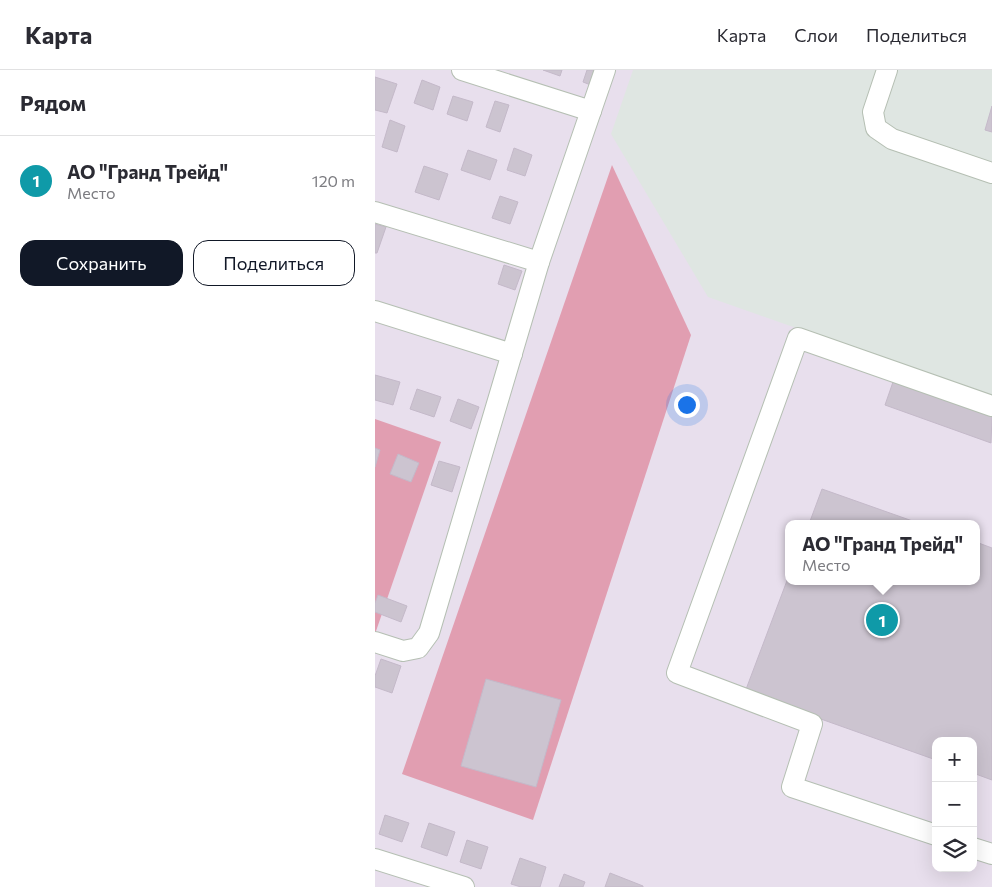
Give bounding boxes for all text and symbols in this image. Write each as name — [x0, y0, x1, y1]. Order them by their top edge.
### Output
text: Карта — [25, 20, 92, 49]
text: Карта — [717, 24, 766, 46]
text: Слои — [794, 24, 838, 46]
text: Поделиться — [866, 24, 967, 46]
text: Рядом — [20, 90, 86, 115]
text: АО "Гранд Трейд" — [67, 160, 228, 183]
text: 1 — [32, 171, 40, 190]
text: 120 m — [312, 171, 355, 190]
text: Место — [67, 183, 116, 202]
button: Сохранить — [20, 240, 183, 286]
button: Поделиться — [193, 240, 355, 286]
your location — [674, 392, 700, 418]
popup — [785, 520, 980, 585]
text: АО "Гранд Трейд" — [802, 532, 963, 555]
text: Место — [802, 555, 851, 574]
pin: 1 — [866, 601, 898, 639]
map controls — [932, 737, 977, 872]
button: + — [932, 737, 977, 782]
button: − — [932, 782, 977, 827]
button: layers — [932, 827, 977, 872]

